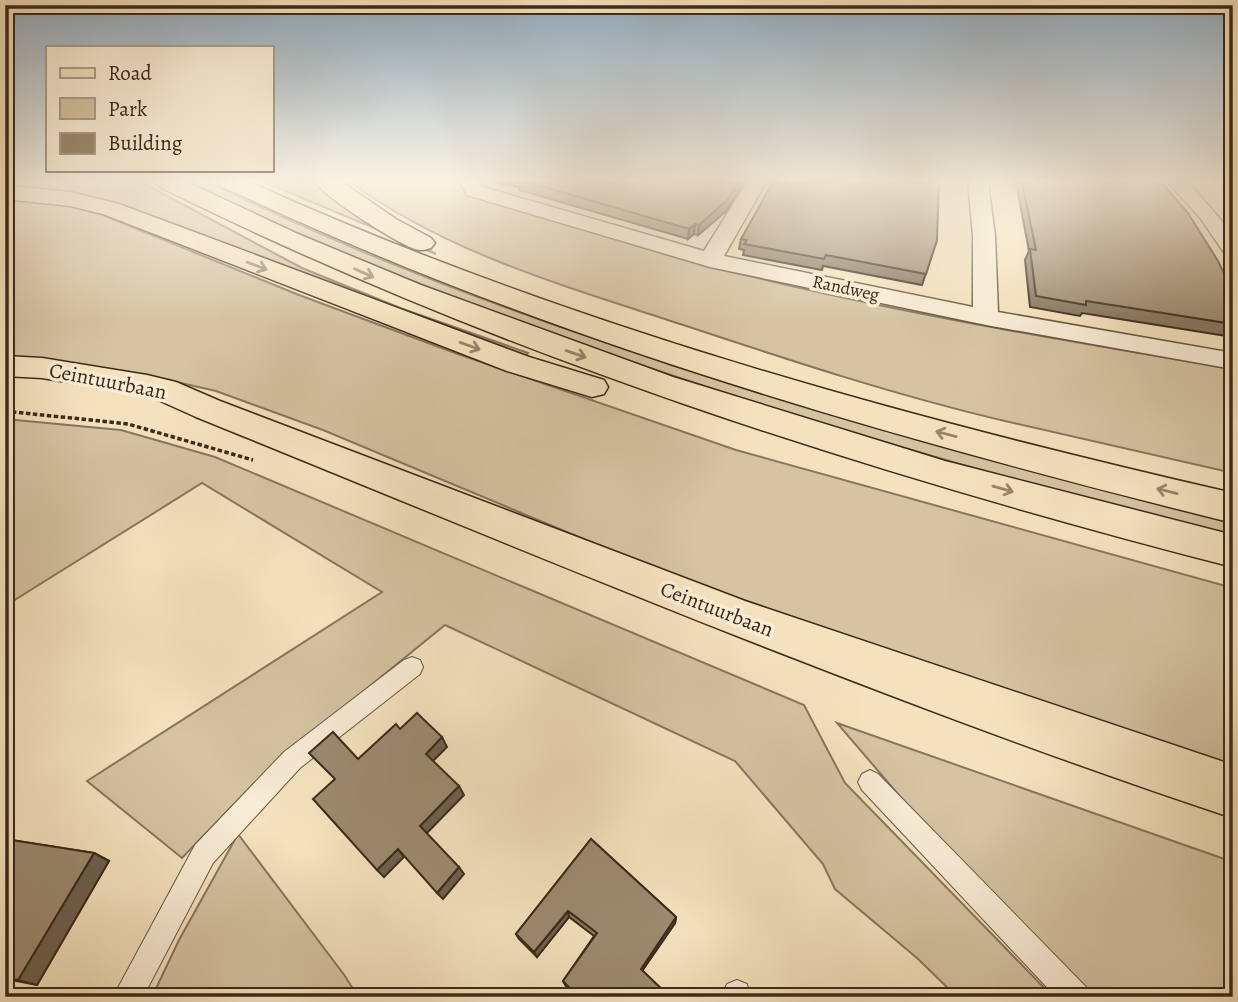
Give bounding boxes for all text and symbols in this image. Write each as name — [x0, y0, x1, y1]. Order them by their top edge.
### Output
legend — [46, 46, 273, 172]
text: Road — [108, 59, 152, 87]
text: Park — [108, 95, 148, 123]
text: Building — [108, 129, 183, 157]
one-way arrow — [246, 261, 267, 273]
one-way arrow — [352, 267, 374, 280]
street label: Randweg — [810, 269, 882, 307]
one-way arrow — [459, 341, 481, 353]
one-way arrow — [564, 349, 586, 362]
street label: Ceintuurbaan — [47, 356, 169, 406]
one-way arrow — [936, 426, 958, 439]
one-way arrow — [992, 484, 1014, 497]
one-way arrow — [1156, 484, 1178, 497]
street label: Ceintuurbaan — [656, 575, 778, 643]

